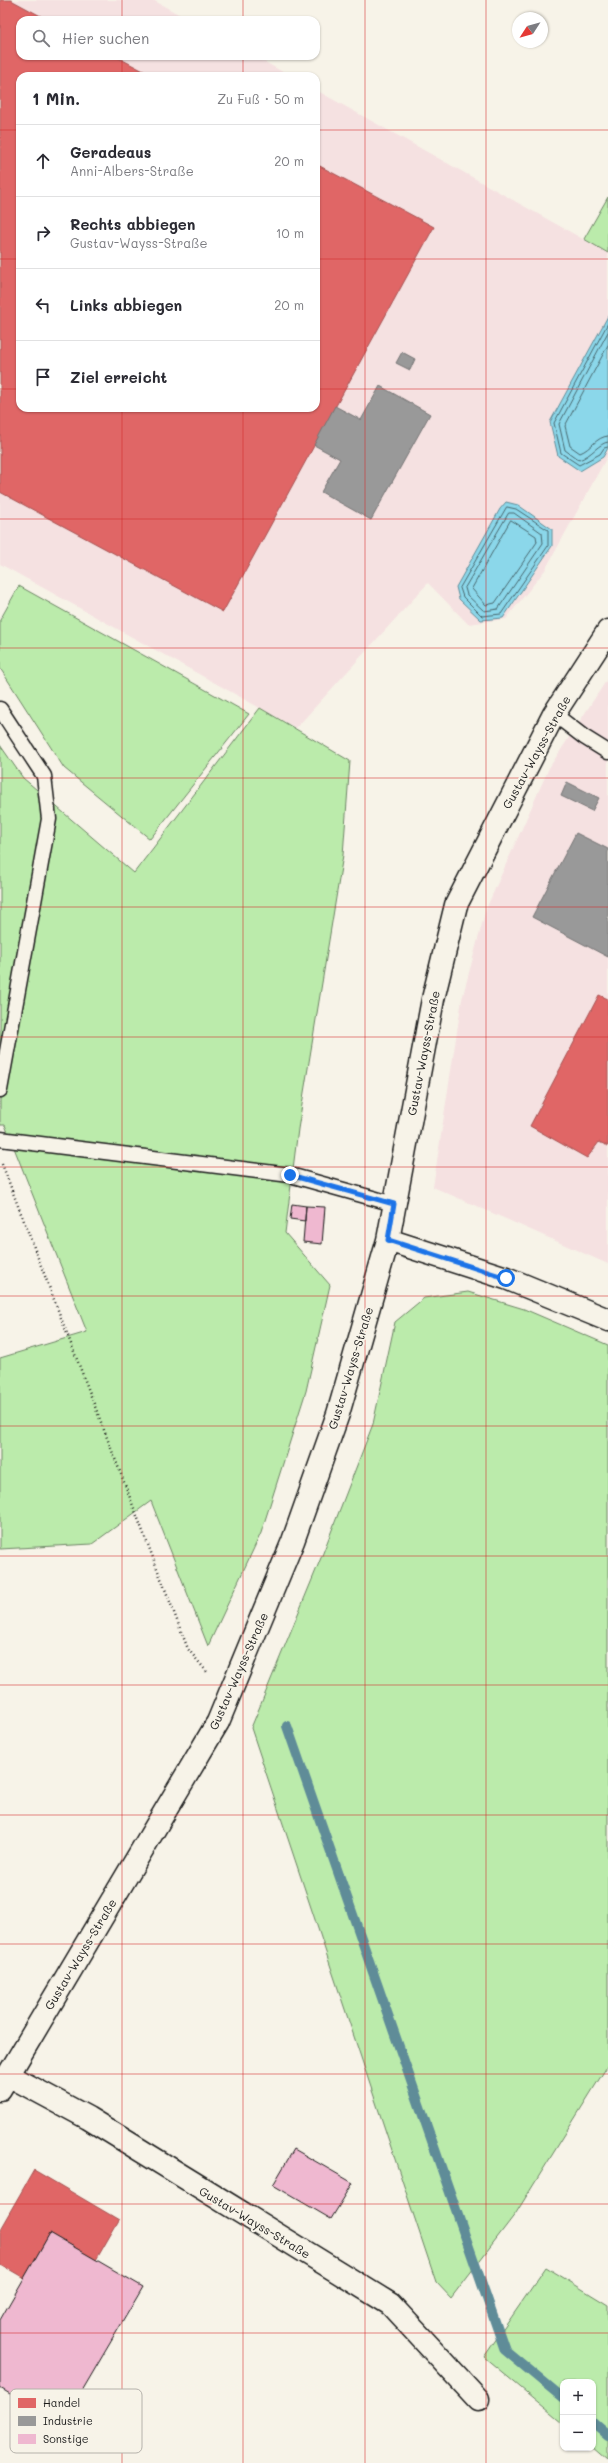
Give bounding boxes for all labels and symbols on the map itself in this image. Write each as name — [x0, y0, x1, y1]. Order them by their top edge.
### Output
north arrow — [512, 12, 548, 48]
street label: Gustav-Wayss-Straße — [498, 693, 574, 811]
street label: Gustav-Wayss-Straße — [403, 989, 443, 1117]
route end — [281, 1166, 299, 1184]
route start — [497, 1269, 515, 1287]
street label: Gustav-Wayss-Straße — [324, 1305, 376, 1431]
street label: Gustav-Wayss-Straße — [205, 1610, 271, 1732]
street label: Gustav-Wayss-Straße — [40, 1895, 120, 2013]
street label: Gustav-Wayss-Straße — [196, 2182, 314, 2262]
legend — [10, 2389, 142, 2453]
text: Handel — [43, 2395, 80, 2410]
text: Industrie — [43, 2413, 93, 2428]
text: Sonstige — [43, 2431, 89, 2446]

